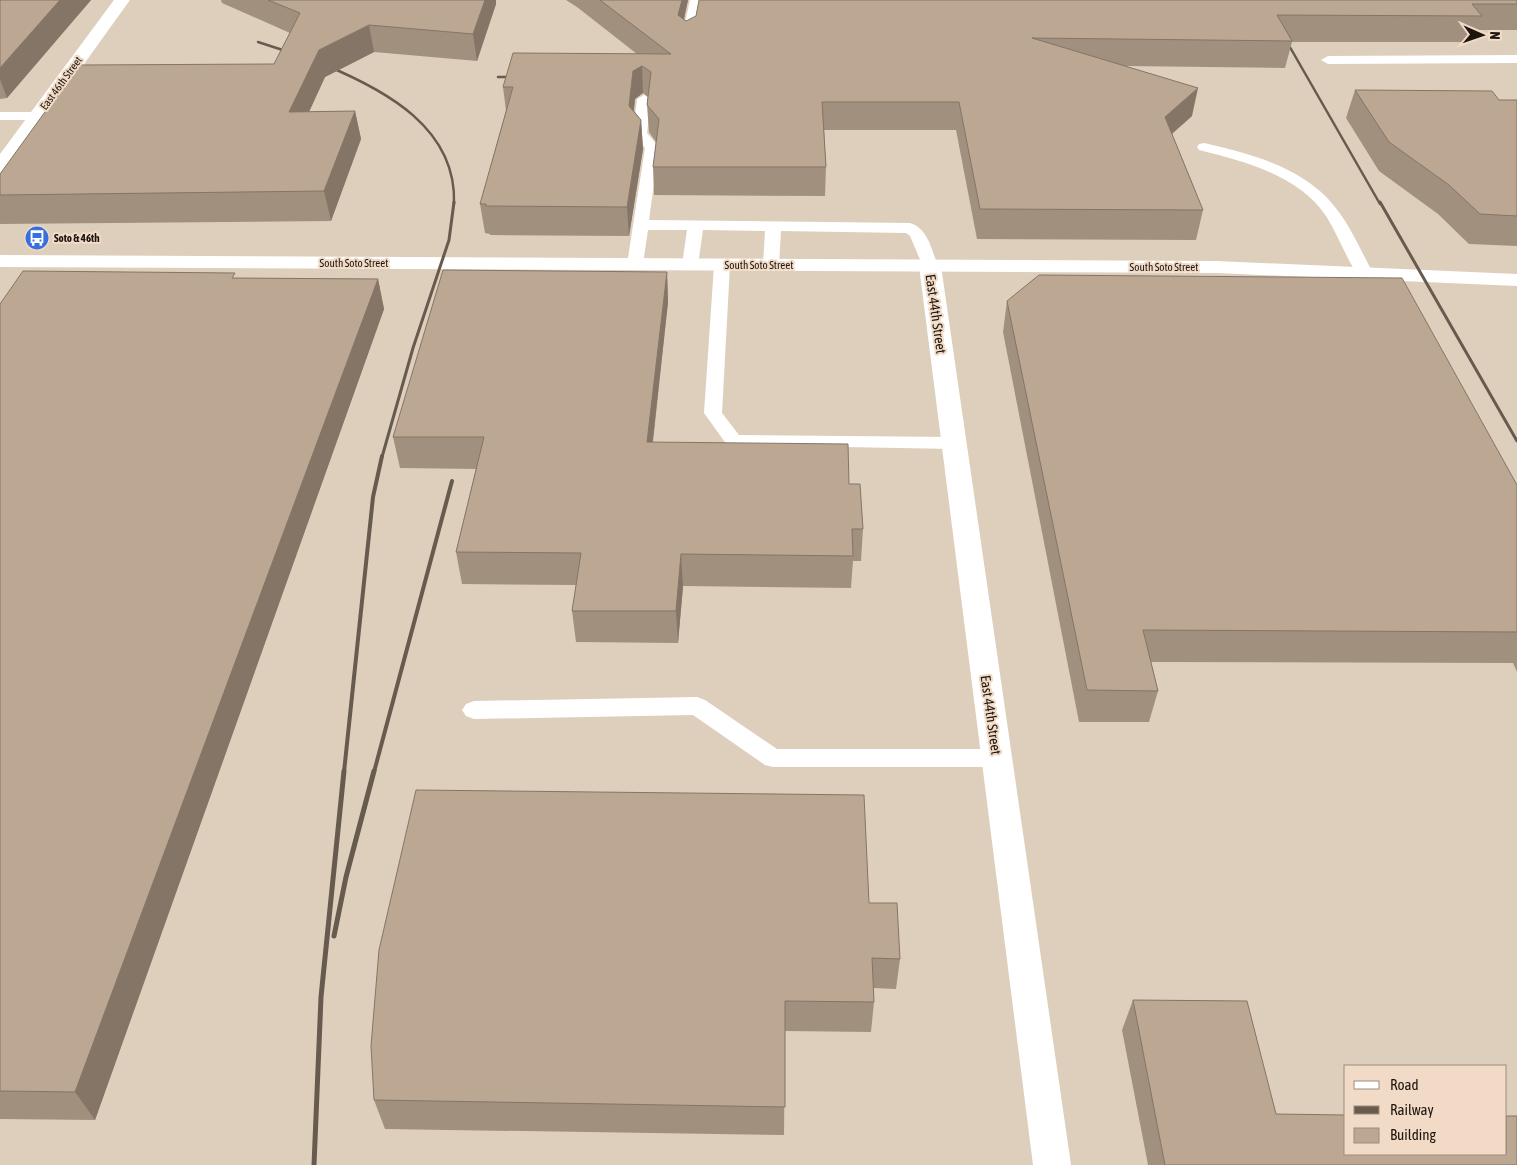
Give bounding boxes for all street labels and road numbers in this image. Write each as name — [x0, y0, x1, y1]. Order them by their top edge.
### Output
street label: East 46th Street — [38, 54, 84, 112]
street label: South Soto Street — [320, 257, 388, 269]
street label: South Soto Street — [725, 259, 793, 271]
street label: South Soto Street — [1130, 261, 1198, 273]
street label: East 44th Street — [923, 273, 949, 355]
street label: East 44th Street — [978, 674, 1004, 756]

